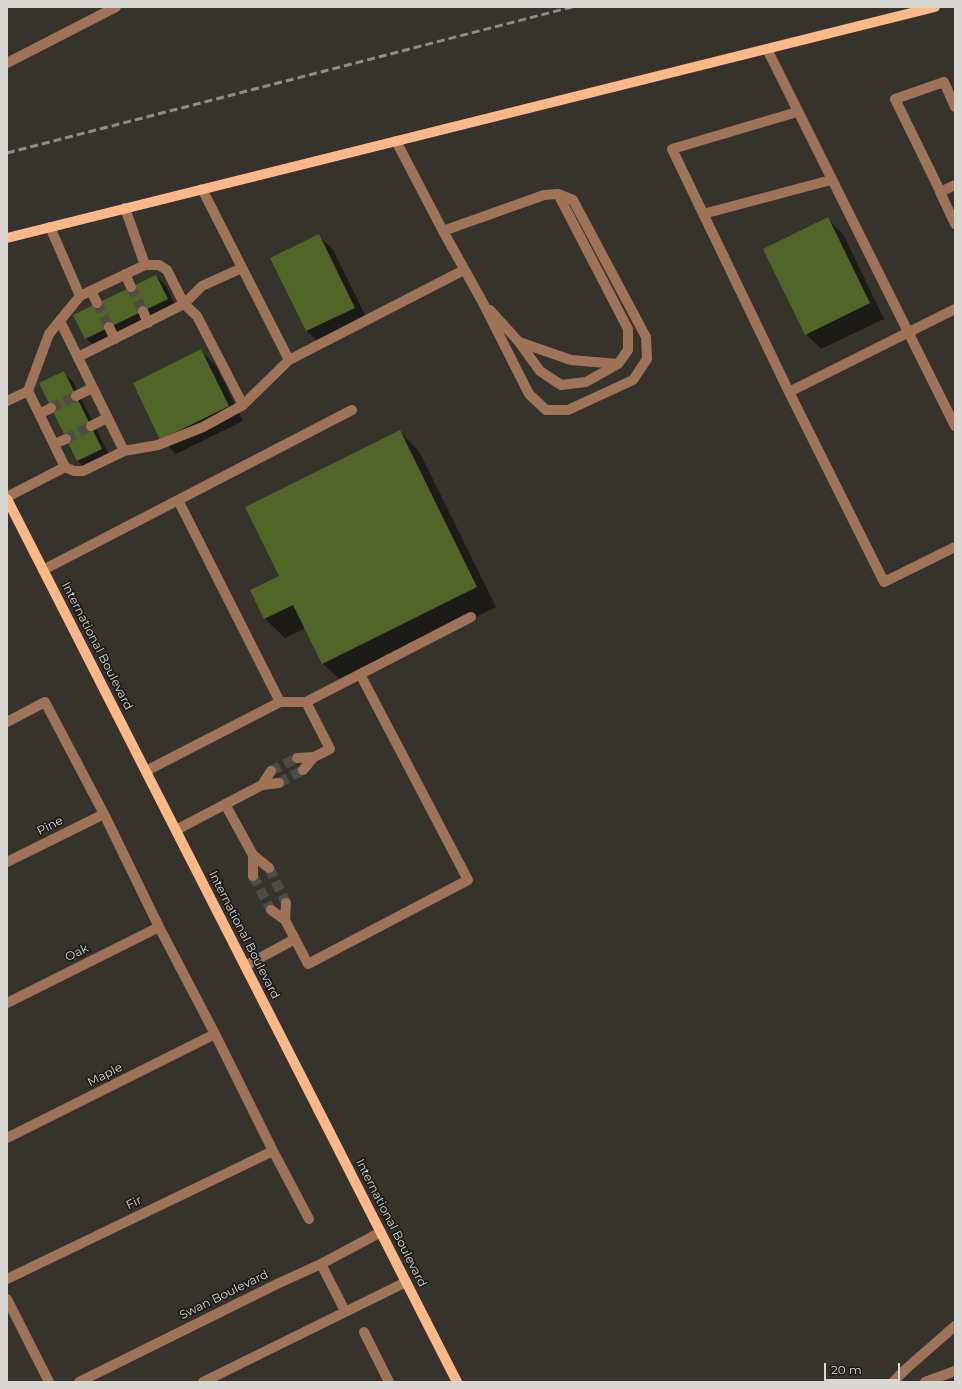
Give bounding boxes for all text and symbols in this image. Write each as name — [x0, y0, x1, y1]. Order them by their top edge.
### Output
street label: International Boulevard — [58, 580, 136, 712]
street label: Pine — [35, 813, 65, 839]
street label: International Boulevard — [205, 869, 283, 1001]
street label: Oak — [63, 941, 91, 965]
street label: Maple — [85, 1060, 125, 1090]
street label: International Boulevard — [352, 1157, 430, 1289]
street label: Fir — [124, 1193, 144, 1213]
street label: Swan Boulevard — [177, 1267, 271, 1323]
scale bar — [826, 1355, 902, 1381]
text: 20 m — [831, 1362, 862, 1377]

